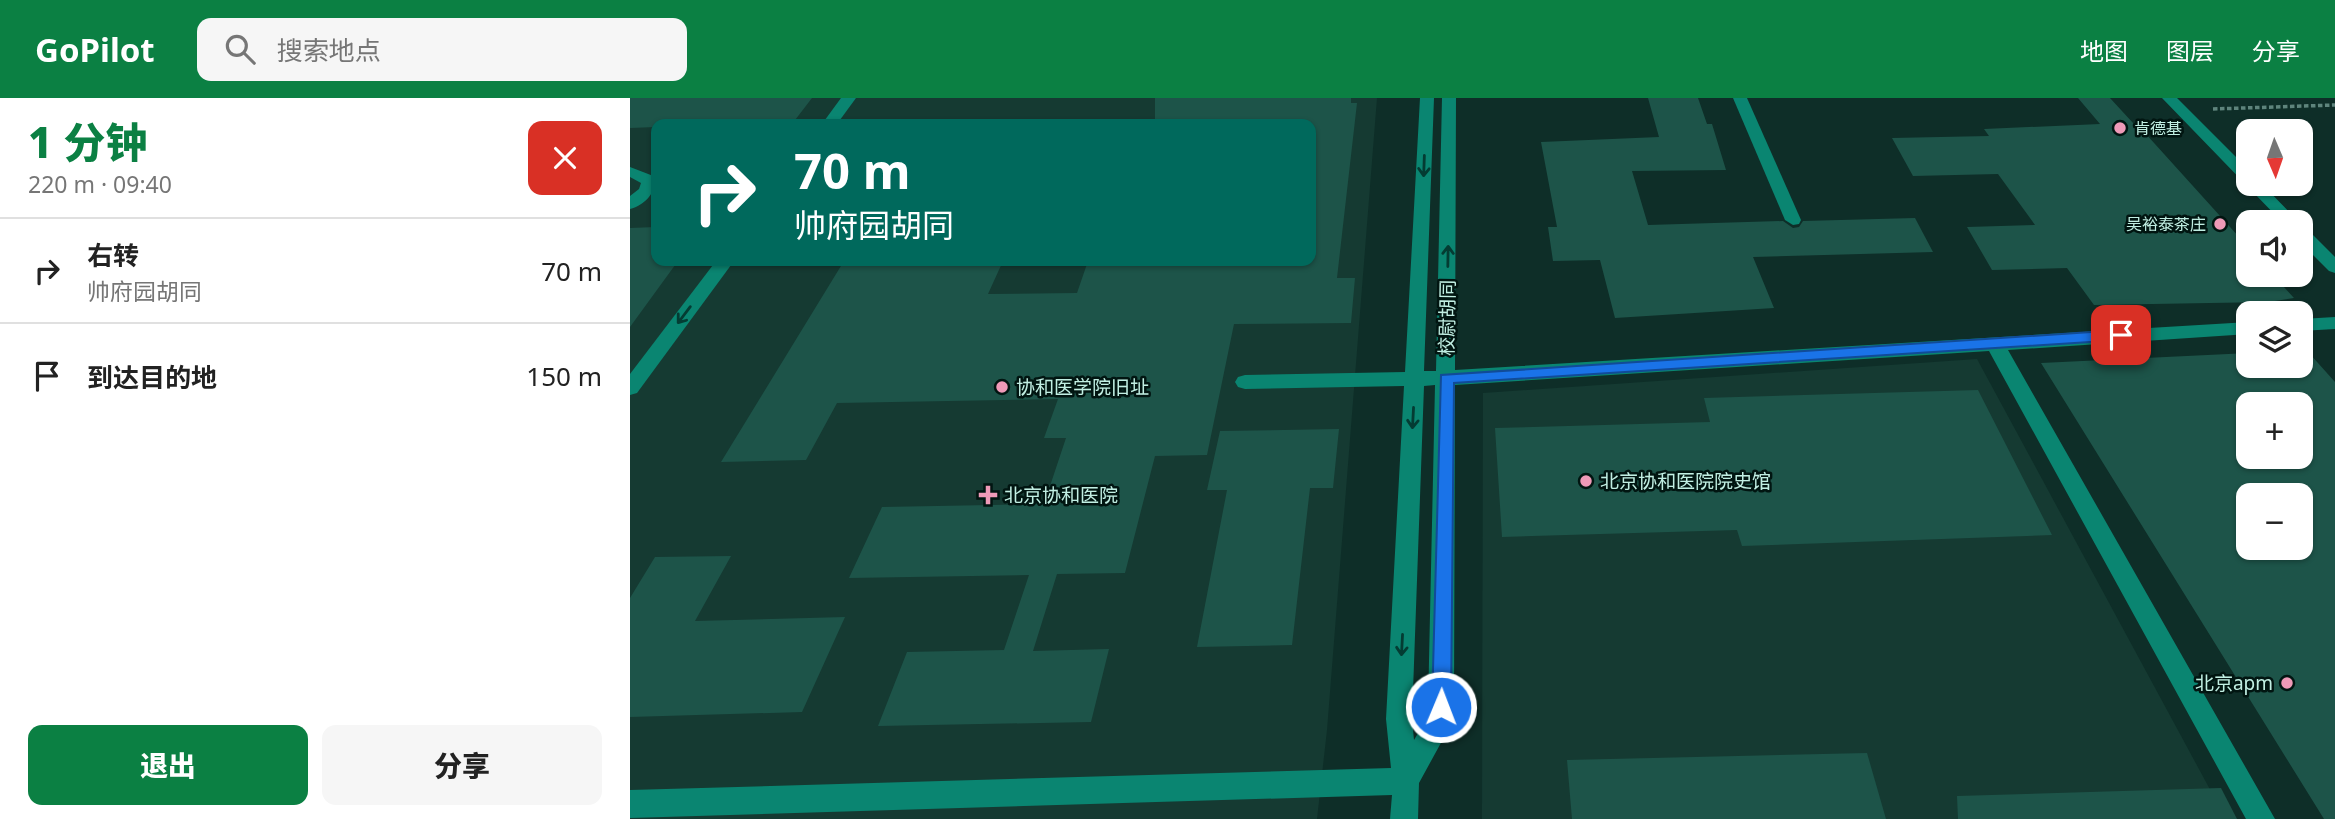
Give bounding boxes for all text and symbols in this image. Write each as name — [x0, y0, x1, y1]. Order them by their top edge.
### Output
search box — [197, 18, 687, 81]
text: GoPilot — [35, 27, 155, 72]
icon: search — [221, 30, 259, 68]
text: 搜索地点 — [277, 32, 381, 68]
text: 地图 — [2080, 34, 2128, 67]
text: 图层 — [2166, 34, 2214, 67]
text: 分享 — [2252, 34, 2300, 67]
text: 1 分钟 — [28, 113, 147, 170]
place label: 肯德基 — [2134, 117, 2182, 139]
north arrow — [2236, 119, 2314, 196]
map controls — [2236, 119, 2313, 560]
marker: 肯德基 — [2112, 120, 2128, 136]
button: close — [528, 121, 602, 195]
text: 70 m — [794, 137, 911, 203]
icon: right — [679, 147, 770, 238]
one-way arrow — [1417, 154, 1430, 177]
text: 220 m · 09:40 — [28, 168, 172, 200]
text: 帅府园胡同 — [794, 203, 954, 246]
button: sound — [2236, 210, 2313, 287]
place label: 吴裕泰茶庄 — [2126, 213, 2206, 235]
marker: 吴裕泰茶庄 — [2212, 216, 2228, 232]
text: 右转 — [87, 237, 139, 273]
one-way arrow — [1441, 245, 1455, 268]
icon: right — [28, 252, 66, 290]
text: 70 m — [541, 253, 602, 289]
text: 帅府园胡同 — [87, 275, 202, 307]
street label: 校尉胡同 — [1433, 280, 1461, 356]
button: layers — [2236, 301, 2313, 378]
pin — [2091, 305, 2151, 365]
one-way arrow — [677, 306, 692, 324]
icon: arrive — [2102, 316, 2140, 354]
icon: arrive — [28, 357, 66, 395]
text: 150 m — [526, 358, 602, 394]
text: 到达目的地 — [87, 359, 217, 395]
place label: 协和医学院旧址 — [1016, 374, 1149, 400]
marker: 协和医学院旧址 — [994, 379, 1010, 395]
button: + — [2236, 392, 2313, 469]
one-way arrow — [1406, 406, 1419, 429]
place label: 北京协和医院院史馆 — [1600, 468, 1771, 494]
marker: 北京协和医院院史馆 — [1578, 473, 1594, 489]
place label: 北京协和医院 — [1004, 482, 1118, 508]
button: − — [2236, 483, 2313, 560]
marker: 北京协和医院 — [978, 485, 998, 505]
one-way arrow — [1396, 633, 1409, 656]
position arrow — [1404, 670, 1478, 744]
place label: 北京apm — [2195, 670, 2273, 696]
marker: 北京apm — [2279, 675, 2295, 691]
button: 退出 — [28, 725, 308, 805]
button: 分享 — [322, 725, 602, 805]

